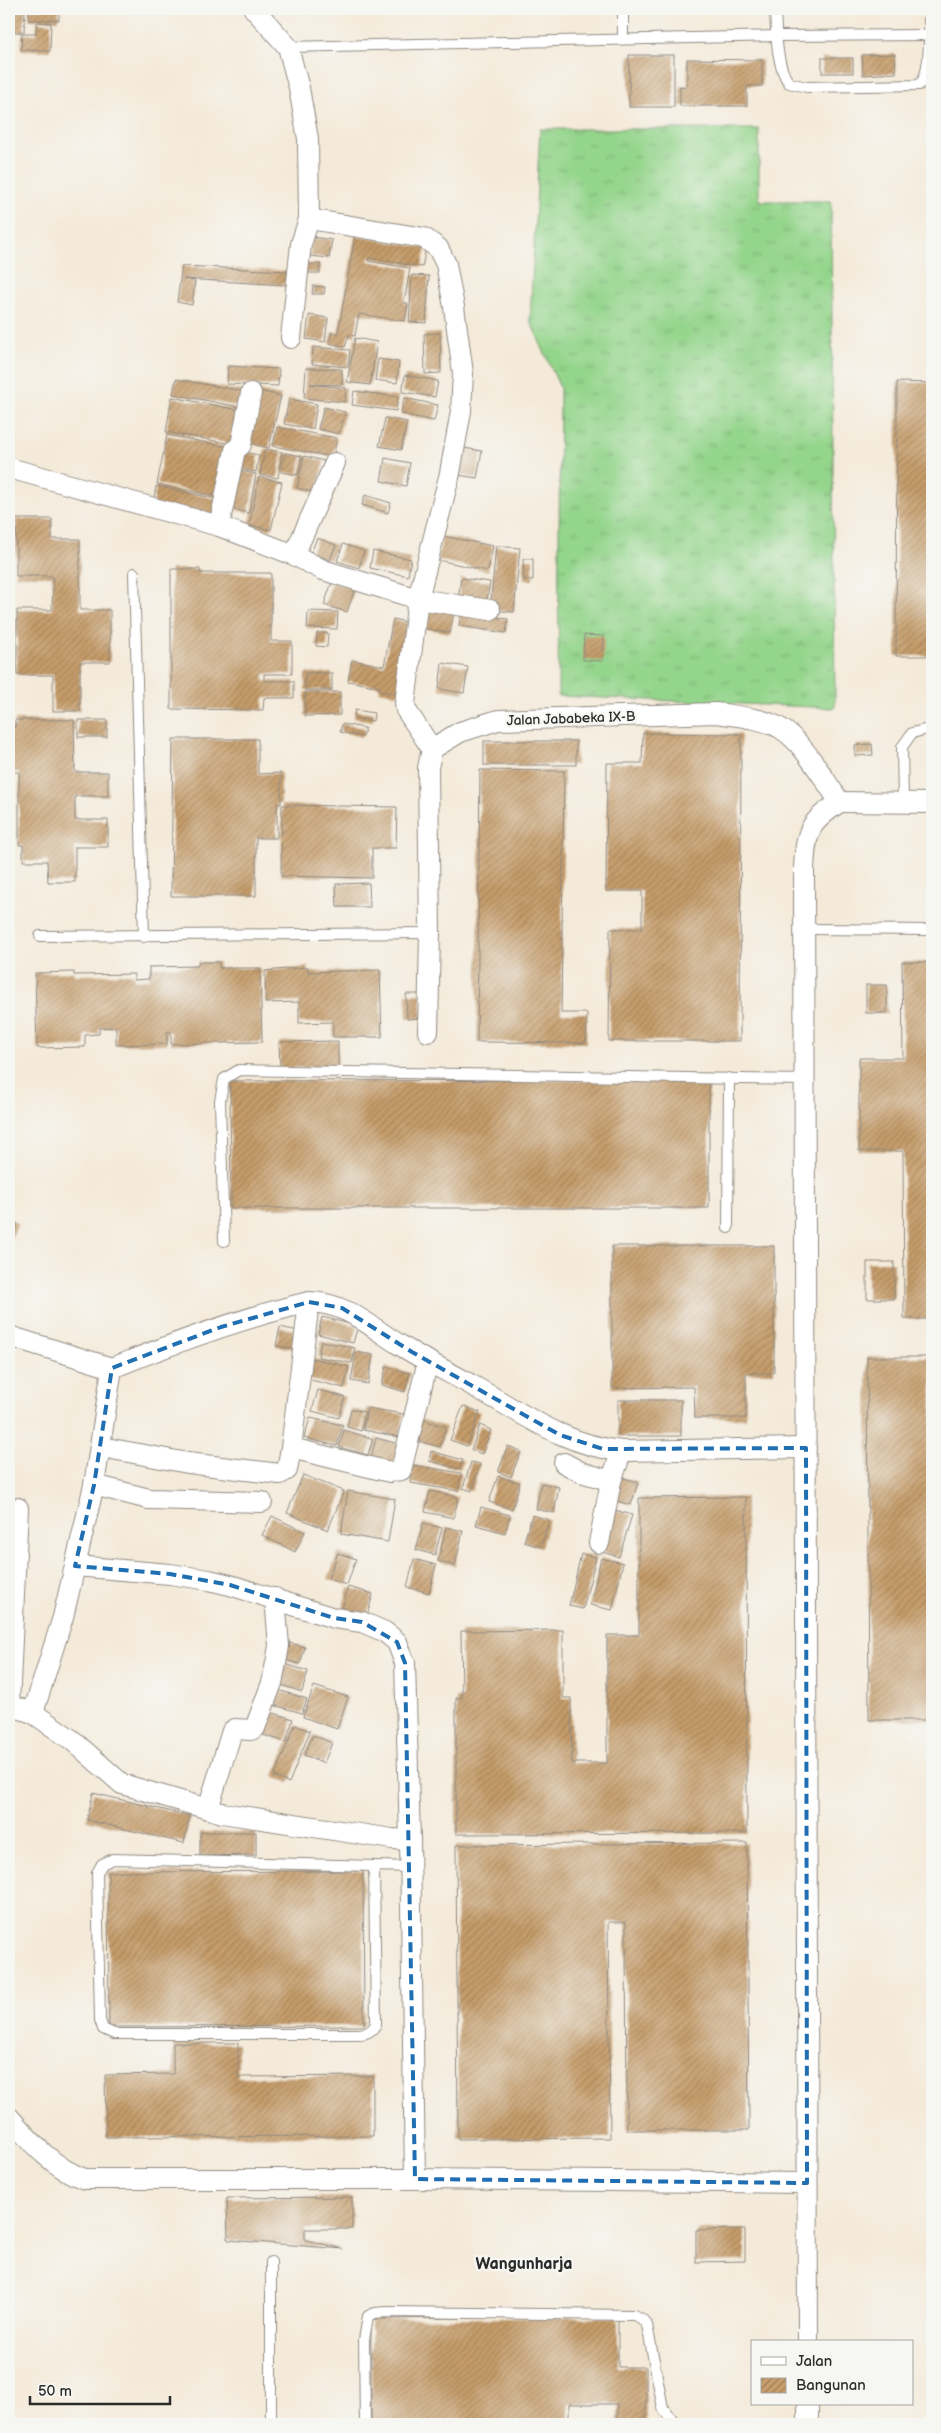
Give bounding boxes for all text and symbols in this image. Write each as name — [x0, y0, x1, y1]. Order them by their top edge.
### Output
street label: Jalan Jababeka IX-B — [506, 708, 636, 729]
district label: Wangunharja — [476, 2255, 572, 2274]
legend — [751, 2340, 914, 2406]
text: Jalan — [796, 2352, 832, 2371]
scale bar — [30, 2373, 170, 2405]
text: Bangunan — [796, 2376, 866, 2395]
text: 50 m — [38, 2382, 72, 2401]

